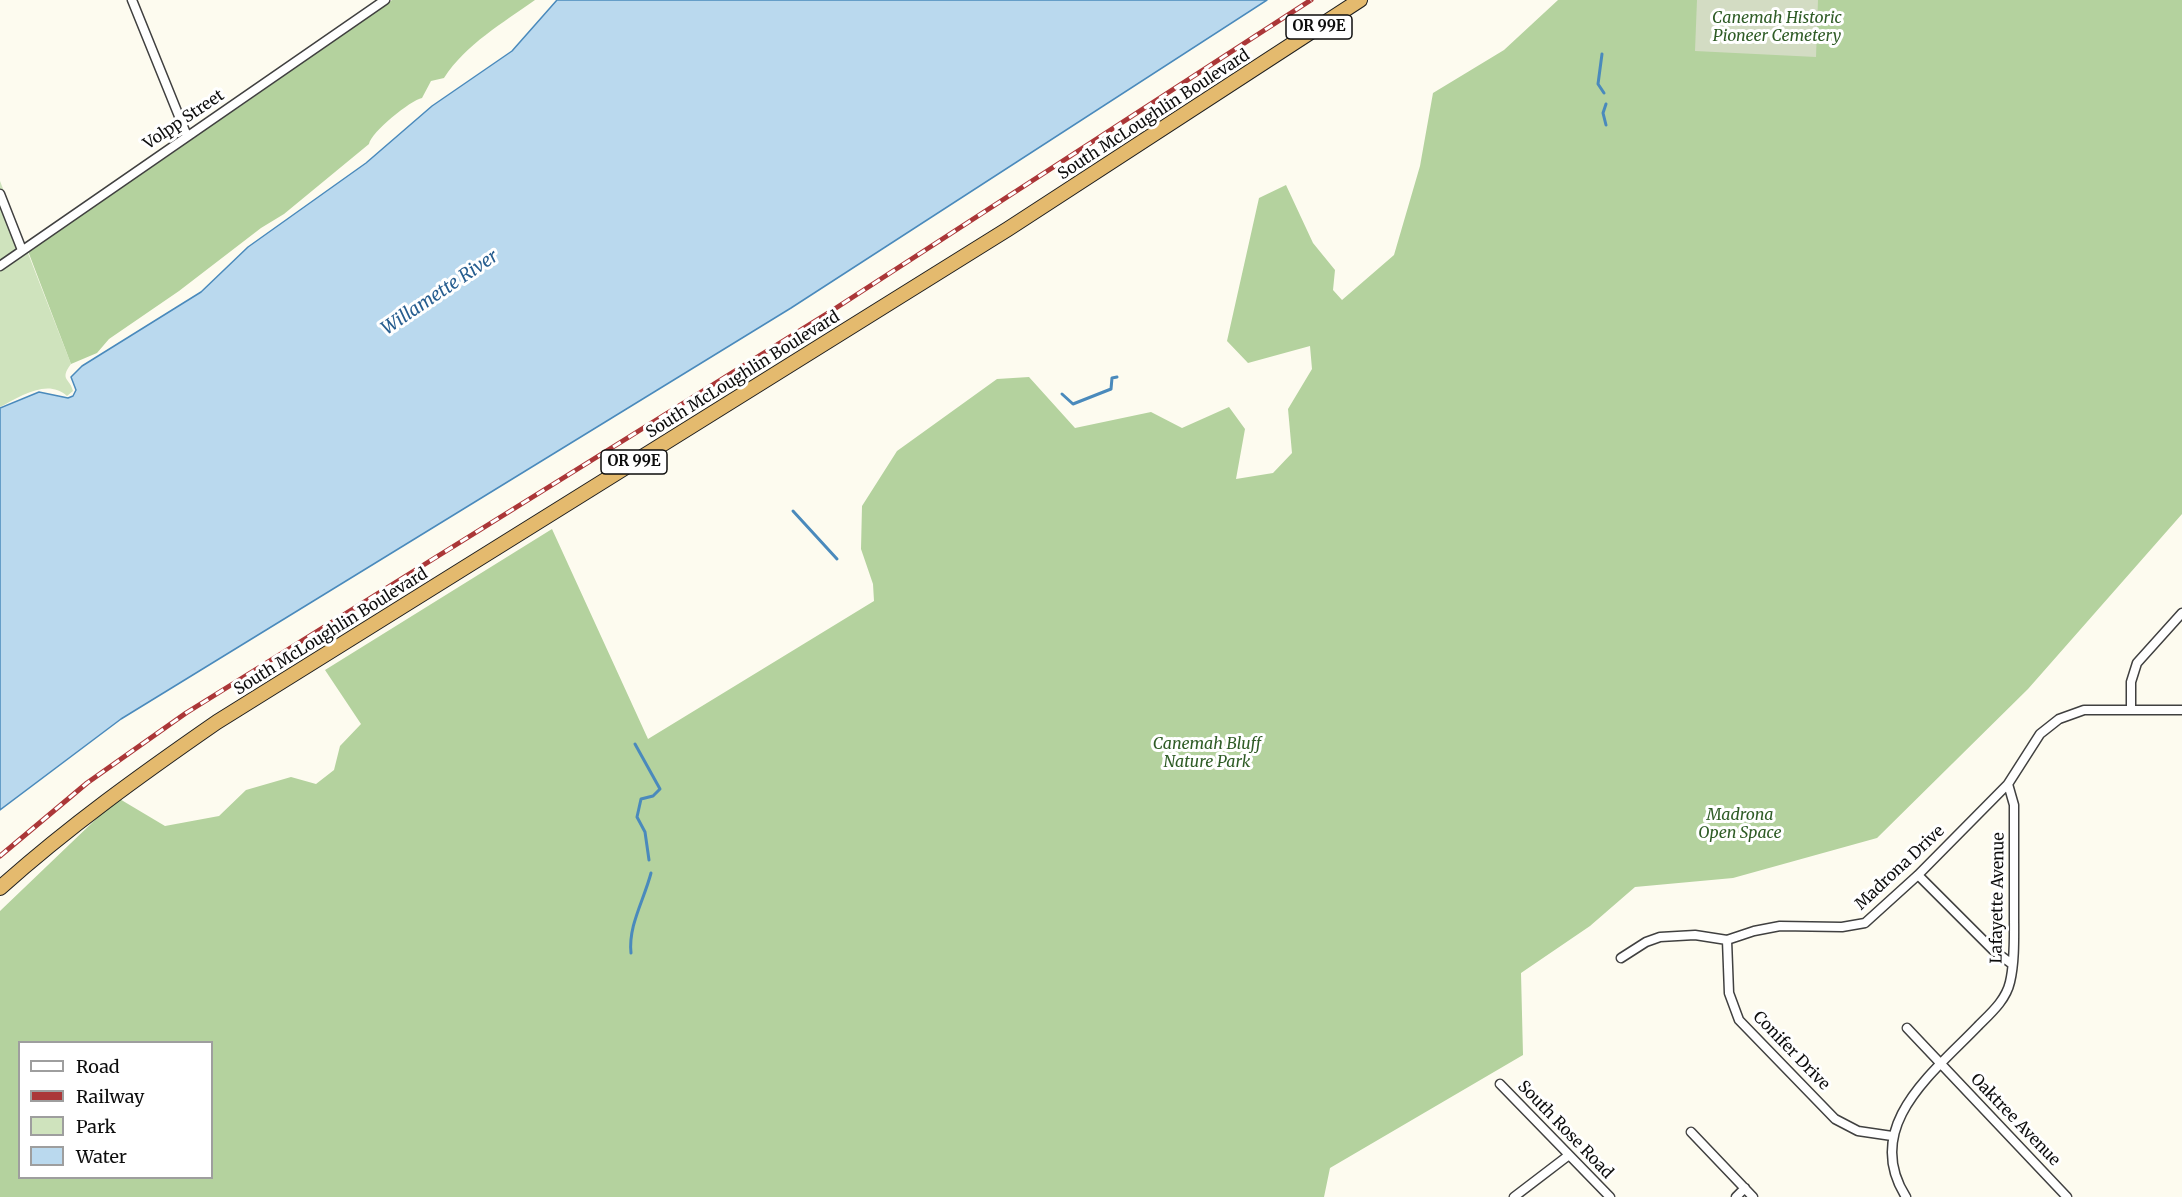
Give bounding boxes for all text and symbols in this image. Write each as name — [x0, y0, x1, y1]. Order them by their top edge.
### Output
park label: Canemah Historic Pioneer Cemetery — [1712, 8, 1842, 46]
road number: OR 99E — [1286, 15, 1352, 39]
street label: South McLoughlin Boulevard — [1055, 46, 1253, 184]
street label: Volpp Street — [140, 86, 228, 154]
water label: Willamette River — [378, 246, 502, 340]
street label: South McLoughlin Boulevard — [643, 307, 843, 443]
road number: OR 99E — [601, 450, 667, 474]
street label: South McLoughlin Boulevard — [231, 564, 431, 700]
park label: Canemah Bluff Nature Park — [1153, 734, 1261, 772]
park label: Madrona Open Space — [1698, 805, 1782, 843]
street label: Madrona Drive — [1851, 822, 1949, 914]
street label: Lafayette Avenue — [1987, 832, 2009, 964]
street label: Conifer Drive — [1749, 1008, 1833, 1094]
legend — [18, 1041, 213, 1179]
text: Road — [76, 1055, 120, 1078]
street label: Oaktree Avenue — [1966, 1070, 2064, 1170]
street label: South Rose Road — [1513, 1077, 1617, 1183]
text: Railway — [76, 1085, 144, 1108]
text: Park — [76, 1115, 116, 1138]
text: Water — [76, 1145, 127, 1168]

